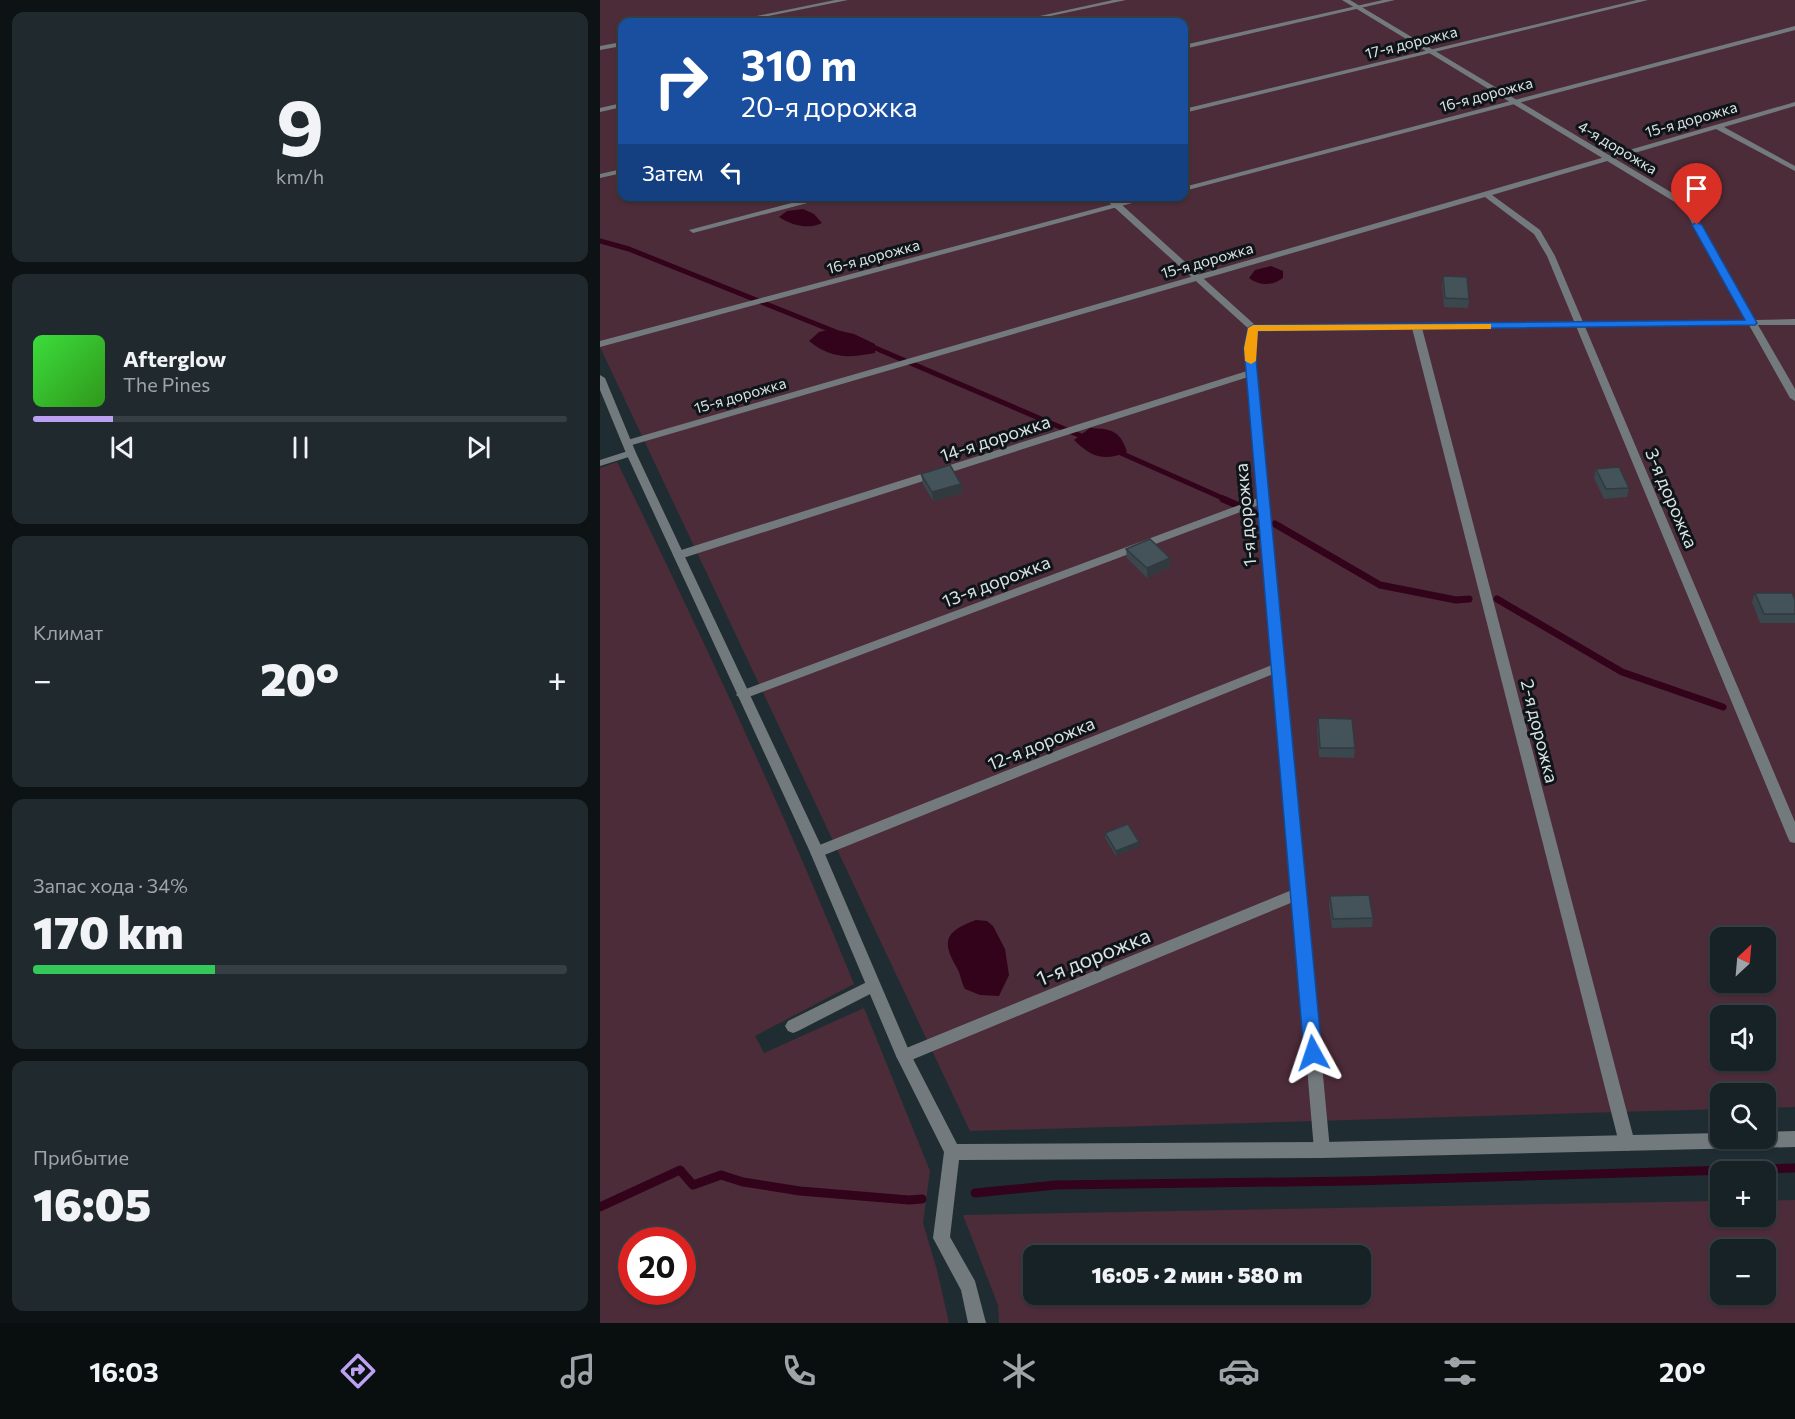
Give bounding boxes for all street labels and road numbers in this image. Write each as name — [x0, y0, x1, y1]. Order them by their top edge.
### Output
street label: 17-я дорожка — [1363, 22, 1459, 62]
street label: 16-я дорожка — [1438, 73, 1534, 115]
street label: 15-я дорожка — [1643, 97, 1739, 141]
street label: 4-я дорожка — [1575, 116, 1661, 178]
street label: 16-я дорожка — [825, 235, 921, 277]
street label: 15-я дорожка — [1159, 238, 1255, 282]
street label: 15-я дорожка — [692, 373, 788, 417]
street label: 14-я дорожка — [937, 410, 1053, 466]
street label: 3-я дорожка — [1641, 445, 1703, 551]
street label: 1-я дорожка — [1230, 462, 1260, 568]
street label: 13-я дорожка — [939, 550, 1053, 612]
street label: 2-я дорожка — [1517, 677, 1563, 785]
street label: 12-я дорожка — [984, 712, 1098, 774]
street label: 1-я дорожка — [1032, 922, 1154, 990]

